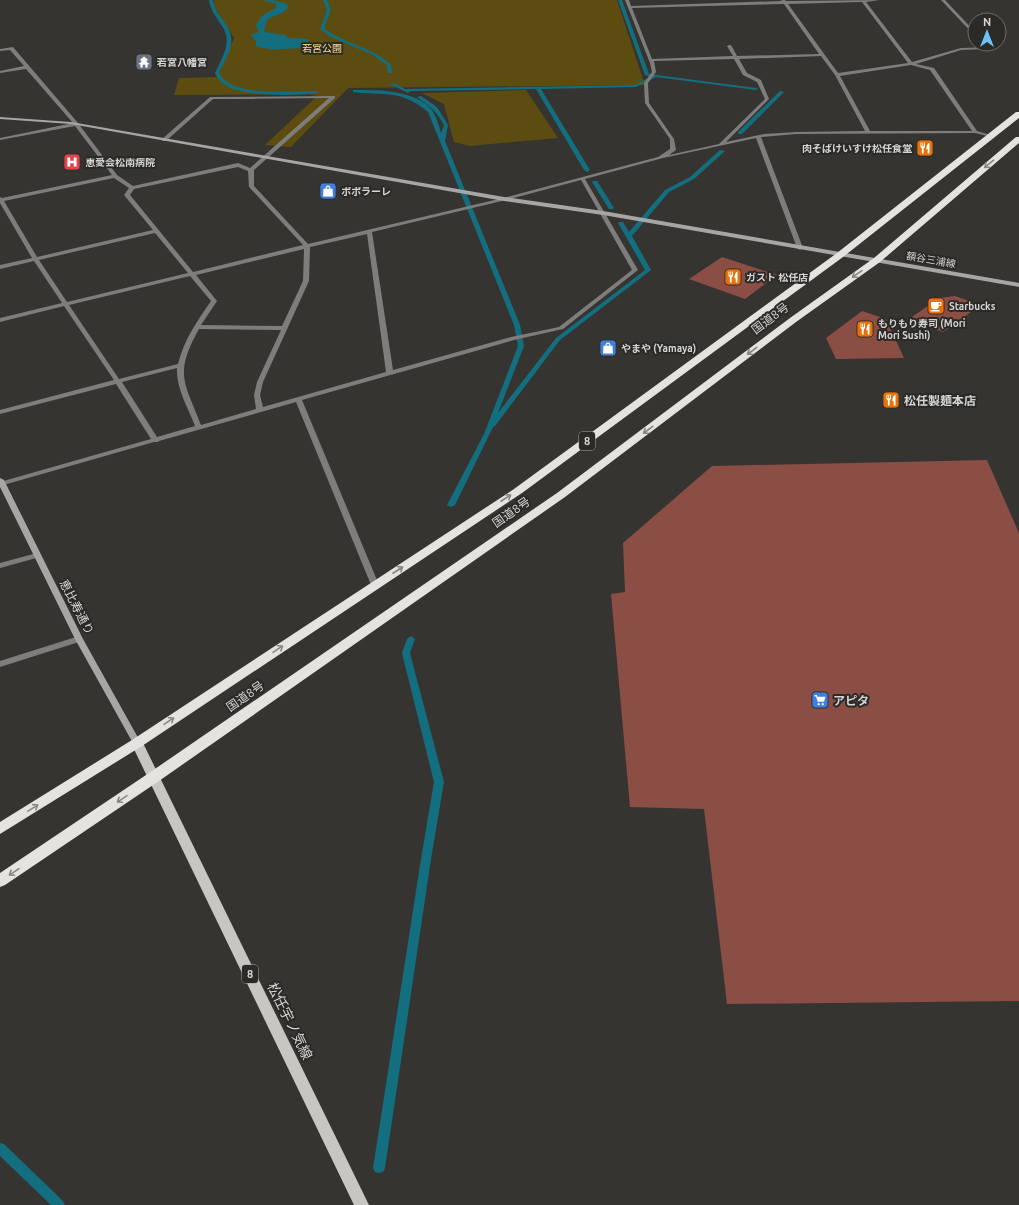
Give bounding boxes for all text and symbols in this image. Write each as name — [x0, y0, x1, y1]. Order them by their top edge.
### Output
north arrow — [967, 12, 1007, 52]
text: N — [983, 16, 991, 28]
park label: 若宮公園 — [302, 43, 342, 54]
temple icon: 若宮八幡宮 — [134, 52, 154, 72]
place label: 若宮八幡宮 — [156, 57, 207, 68]
restaurant icon: 肉そばけいすけ松任食堂 — [915, 138, 935, 158]
place label: 肉そばけいすけ松任食堂 — [802, 143, 912, 154]
hospital icon: 恵愛会松南病院 — [62, 152, 82, 172]
place label: 恵愛会松南病院 — [85, 157, 155, 168]
one-way arrow — [984, 160, 994, 169]
shop icon: ポポラーレ — [318, 181, 338, 201]
place label: ポポラーレ — [341, 186, 391, 197]
street label: 額谷三浦線 — [905, 250, 957, 270]
restaurant icon: ガスト 松任店 — [723, 267, 743, 287]
one-way arrow — [852, 270, 863, 278]
place label: ガスト 松任店 — [746, 272, 808, 283]
cafe icon: Starbucks — [926, 296, 946, 316]
street label: 国道8号 — [749, 300, 791, 336]
place label: Starbucks — [949, 301, 996, 312]
place label: もりもり寿司 (Mori Mori Sushi) — [878, 318, 966, 342]
restaurant icon: もりもり寿司 (Mori Mori Sushi) — [855, 319, 875, 339]
shop icon: やまや (Yamaya) — [598, 338, 618, 358]
place label: やまや (Yamaya) — [621, 343, 696, 355]
one-way arrow — [746, 347, 757, 355]
restaurant icon: 松任製麺本店 — [881, 390, 901, 410]
place label: 松任製麺本店 — [904, 394, 976, 407]
one-way arrow — [643, 425, 654, 434]
road number: 8 — [579, 432, 595, 450]
street label: 国道8号 — [490, 494, 532, 530]
one-way arrow — [501, 494, 512, 502]
one-way arrow — [392, 566, 403, 574]
street label: 恵比寿通り — [58, 577, 96, 637]
one-way arrow — [272, 645, 283, 653]
street label: 国道8号 — [224, 678, 266, 714]
supermarket icon: アピタ — [810, 690, 830, 710]
place label: アピタ — [833, 694, 869, 707]
one-way arrow — [164, 717, 175, 725]
one-way arrow — [116, 795, 127, 803]
one-way arrow — [27, 804, 39, 812]
one-way arrow — [9, 868, 20, 876]
road number: 8 — [242, 965, 258, 983]
street label: 松任宇ノ気線 — [264, 980, 316, 1062]

